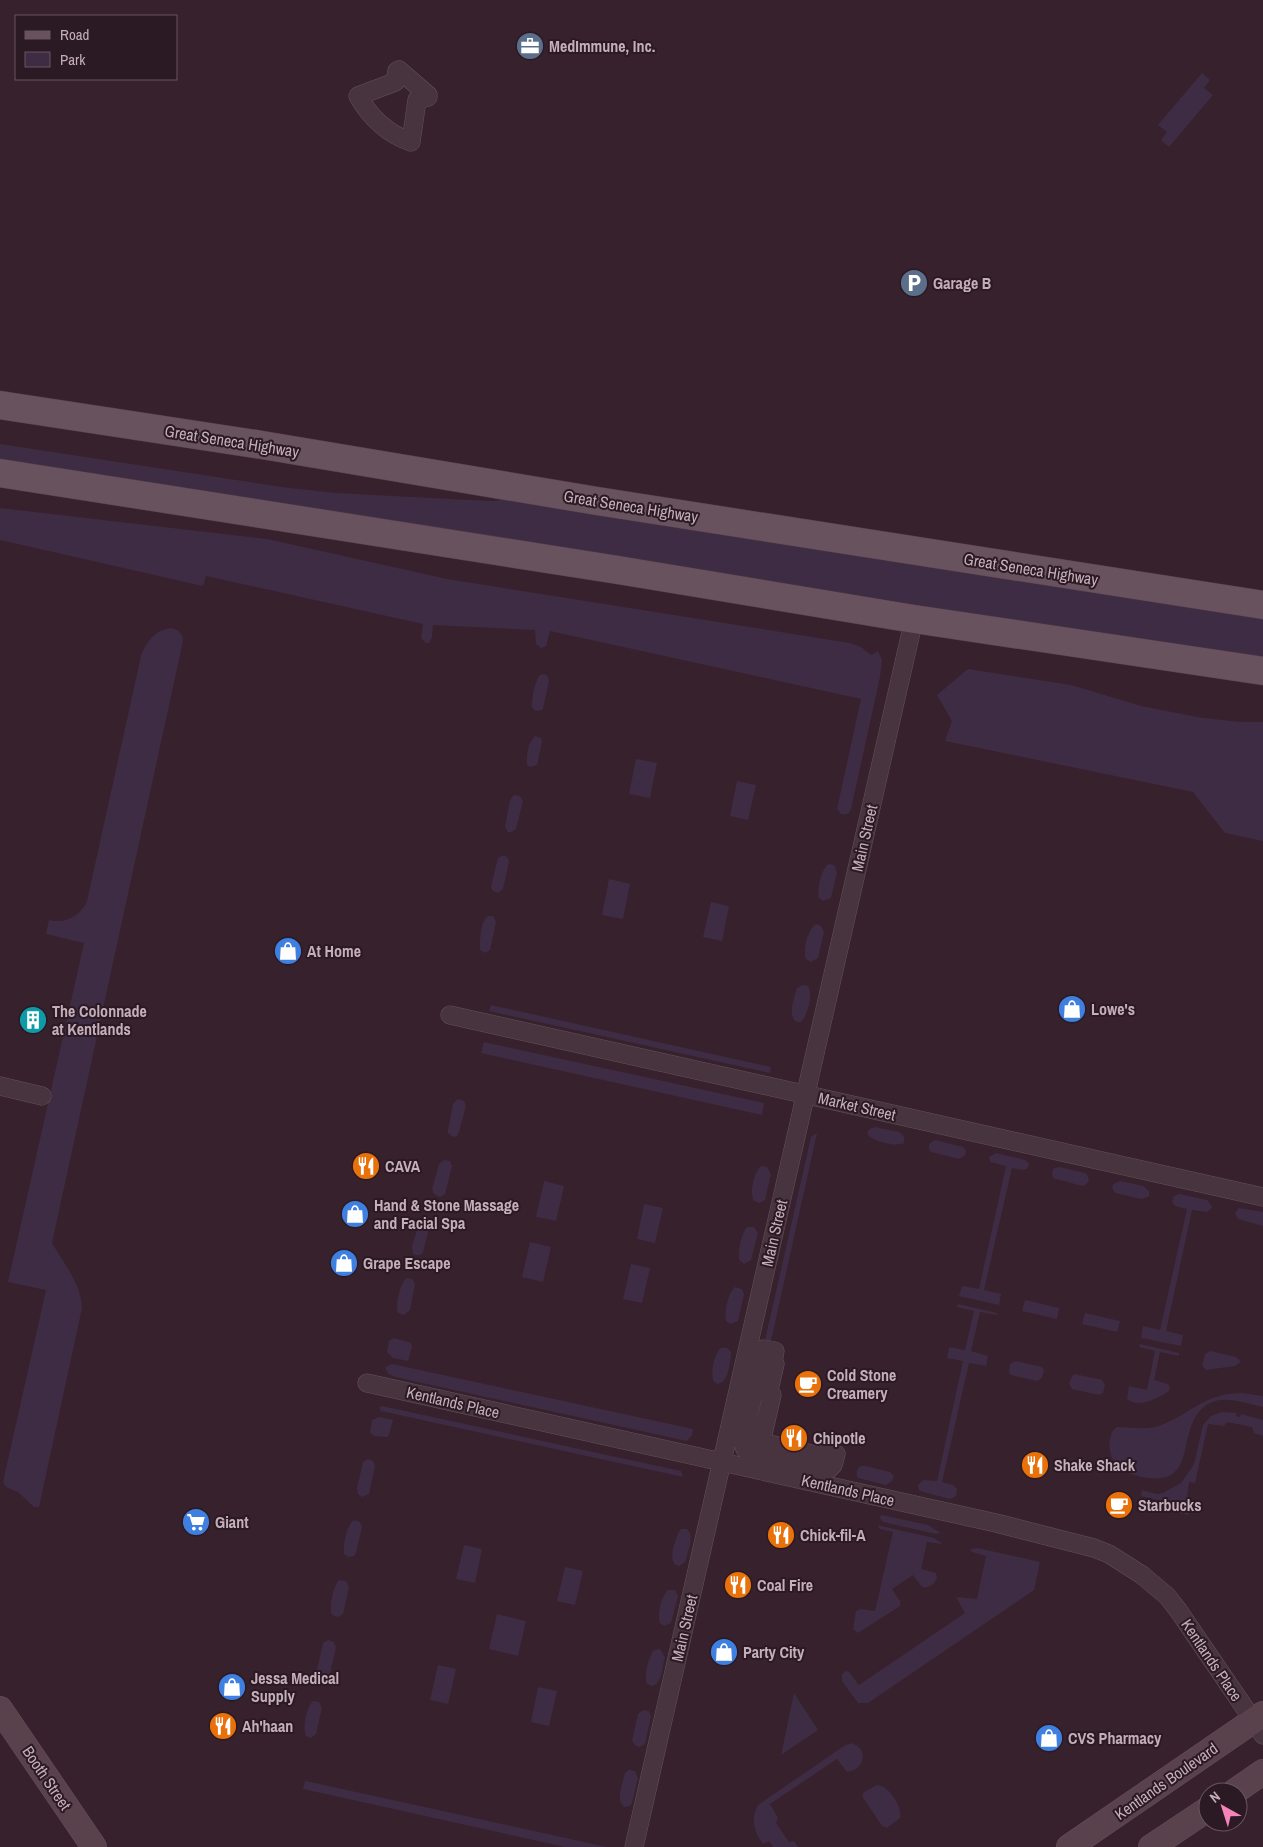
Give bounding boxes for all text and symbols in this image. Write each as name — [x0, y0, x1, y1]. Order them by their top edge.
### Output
legend — [15, 15, 178, 80]
text: Road — [60, 24, 89, 45]
office icon: MedImmune, Inc. — [515, 31, 545, 61]
place label: MedImmune, Inc. — [549, 35, 655, 57]
text: Park — [60, 49, 86, 70]
parking icon: Garage B — [899, 268, 929, 298]
place label: Garage B — [933, 272, 991, 294]
street label: Great Seneca Highway — [163, 420, 301, 463]
street label: Great Seneca Highway — [562, 485, 700, 528]
street label: Great Seneca Highway — [962, 548, 1100, 591]
street label: Main Street — [846, 802, 882, 874]
shop icon: At Home — [273, 936, 303, 966]
place label: At Home — [307, 940, 361, 962]
shop icon: Lowe's — [1057, 994, 1087, 1024]
place label: Lowe's — [1091, 998, 1135, 1020]
place label: The Colonnade at Kentlands — [52, 1000, 147, 1040]
building icon: The Colonnade at Kentlands — [18, 1005, 48, 1035]
street label: Market Street — [816, 1086, 898, 1126]
restaurant icon: CAVA — [351, 1151, 381, 1181]
place label: CAVA — [385, 1155, 421, 1177]
place label: Hand & Stone Massage and Facial Spa — [374, 1194, 519, 1234]
street label: Main Street — [756, 1197, 792, 1269]
shop icon: Hand & Stone Massage and Facial Spa — [340, 1199, 370, 1229]
shop icon: Grape Escape — [329, 1248, 359, 1278]
place label: Grape Escape — [363, 1252, 451, 1274]
place label: Cold Stone Creamery — [827, 1364, 896, 1404]
cafe icon: Cold Stone Creamery — [793, 1369, 823, 1399]
street label: Kentlands Place — [404, 1381, 502, 1423]
restaurant icon: Chipotle — [779, 1423, 809, 1453]
place label: Chipotle — [813, 1427, 865, 1449]
restaurant icon: Shake Shack — [1020, 1450, 1050, 1480]
place label: Shake Shack — [1054, 1454, 1136, 1476]
street label: Kentlands Place — [799, 1469, 897, 1511]
cafe icon: Starbucks — [1104, 1490, 1134, 1520]
place label: Starbucks — [1138, 1494, 1201, 1516]
supermarket icon: Giant — [181, 1507, 211, 1537]
place label: Giant — [215, 1511, 249, 1533]
restaurant icon: Chick-fil-A — [766, 1520, 796, 1550]
place label: Chick-fil-A — [800, 1524, 866, 1546]
restaurant icon: Coal Fire — [723, 1570, 753, 1600]
place label: Coal Fire — [757, 1574, 813, 1596]
street label: Main Street — [666, 1592, 702, 1664]
street label: Kentlands Place — [1176, 1615, 1248, 1705]
shop icon: Party City — [709, 1637, 739, 1667]
place label: Party City — [743, 1641, 805, 1663]
place label: Jessa Medical Supply — [251, 1667, 339, 1707]
shop icon: Jessa Medical Supply — [217, 1672, 247, 1702]
restaurant icon: Ah'haan — [208, 1711, 238, 1741]
place label: Ah'haan — [242, 1715, 293, 1737]
shop icon: CVS Pharmacy — [1034, 1723, 1064, 1753]
place label: CVS Pharmacy — [1068, 1727, 1162, 1749]
street label: Kentlands Boulevard — [1110, 1737, 1222, 1825]
street label: Booth Street — [17, 1742, 77, 1815]
north arrow — [1198, 1782, 1248, 1832]
text: N — [1206, 1787, 1224, 1807]

